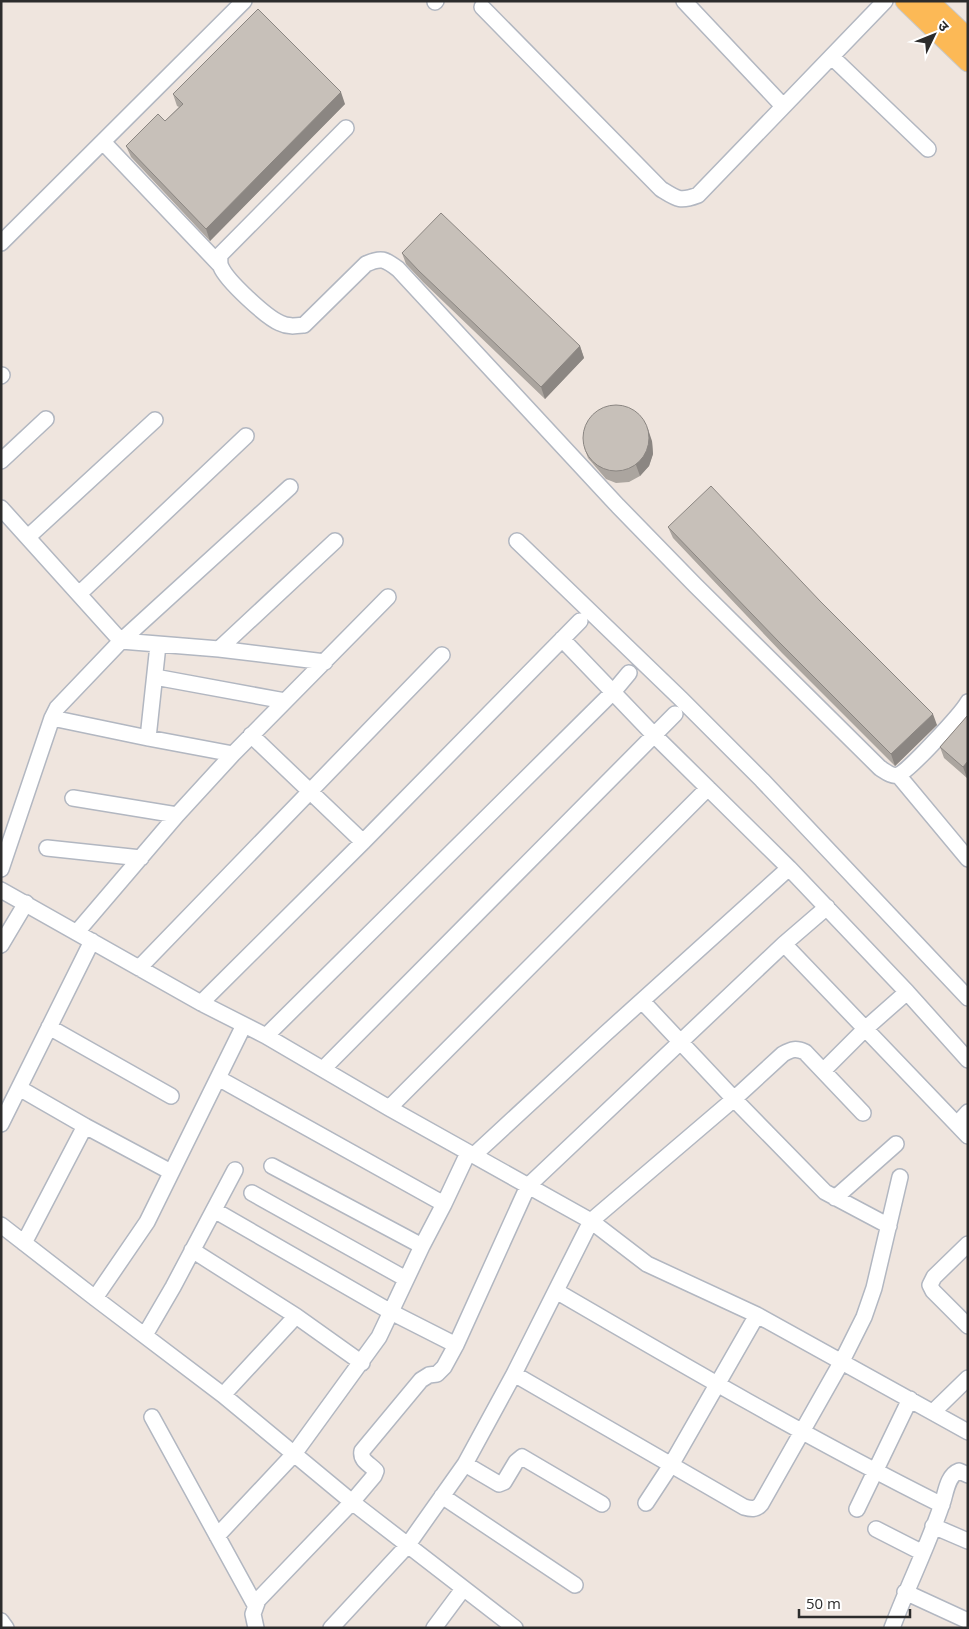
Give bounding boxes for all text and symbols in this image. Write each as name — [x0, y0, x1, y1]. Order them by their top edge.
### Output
north arrow — [909, 10, 959, 60]
text: उ — [934, 16, 954, 36]
scale bar — [799, 1586, 910, 1618]
text: 50 m — [806, 1593, 841, 1613]

